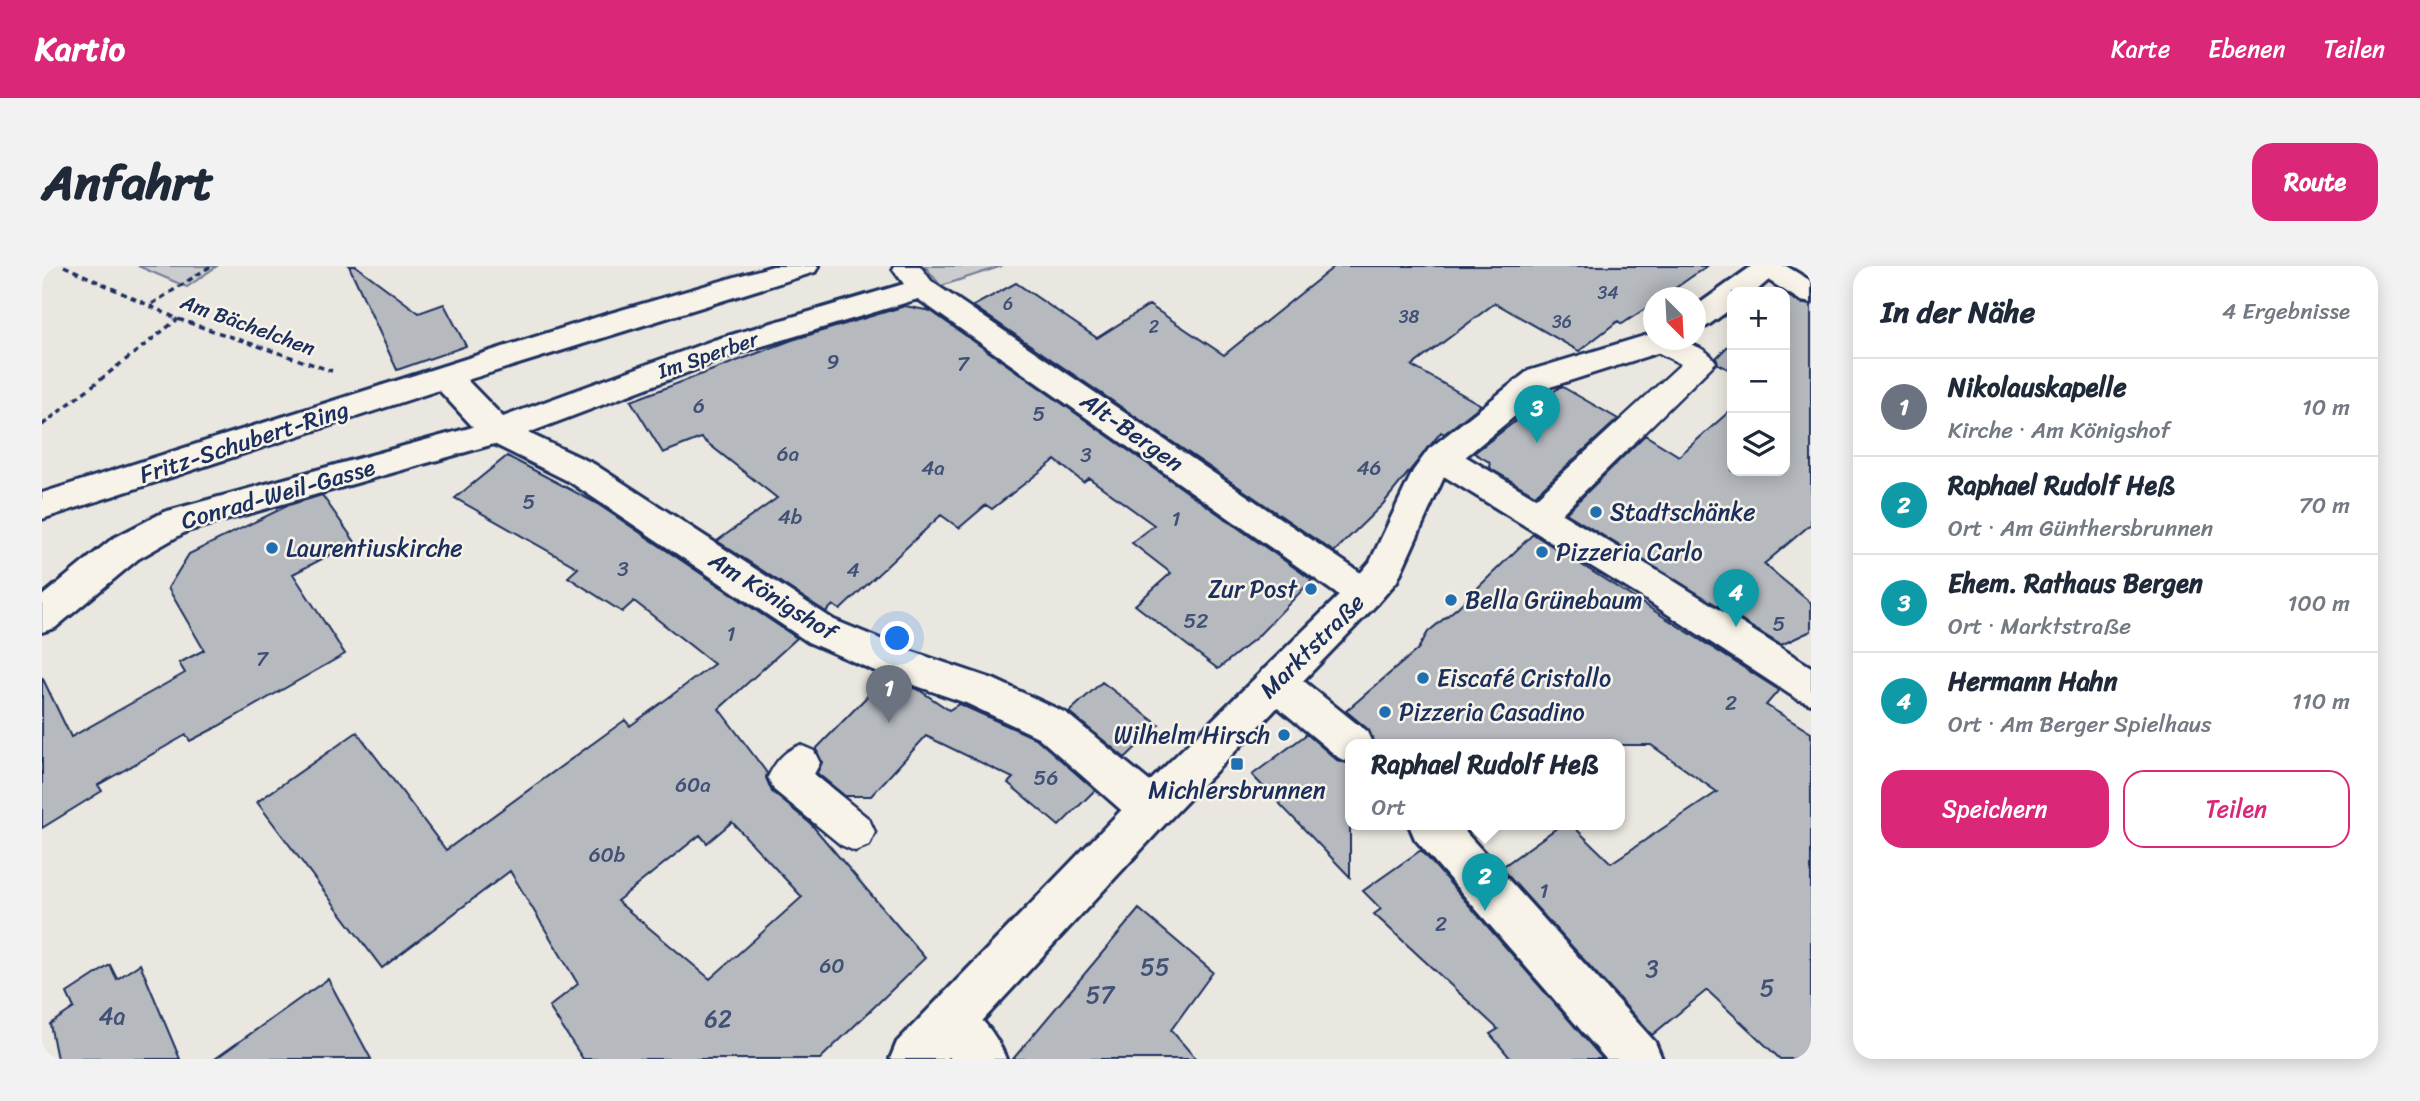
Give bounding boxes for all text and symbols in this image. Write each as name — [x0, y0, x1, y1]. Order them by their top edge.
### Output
text: Kartio — [35, 20, 125, 78]
text: Karte — [2111, 28, 2170, 70]
text: Ebenen — [2208, 28, 2286, 70]
text: Teilen — [2324, 28, 2385, 70]
text: Anfahrt — [42, 139, 214, 226]
button: Route — [2252, 143, 2378, 221]
house number: 34 — [1597, 277, 1619, 309]
street label: Am Bächelchen — [174, 283, 321, 367]
text: In der Nähe — [1881, 285, 2035, 339]
north arrow — [1643, 287, 1706, 350]
map controls — [1727, 287, 1790, 476]
button: + — [1727, 287, 1790, 350]
house number: 6 — [1003, 288, 1013, 320]
text: 4 Ergebnisse — [2222, 291, 2350, 332]
house number: 38 — [1399, 301, 1420, 333]
house number: 36 — [1552, 306, 1572, 338]
house number: 2 — [1149, 311, 1159, 343]
street label: Im Sperber — [651, 320, 765, 390]
house number: 9 — [827, 343, 840, 381]
house number: 7 — [957, 345, 971, 383]
button: − — [1727, 350, 1790, 413]
text: Nikolauskapelle — [1948, 364, 2127, 410]
street label: Alt-Bergen — [1070, 380, 1193, 483]
pin: 3 — [1514, 385, 1560, 443]
house number: 6 — [693, 387, 705, 425]
text: 1 — [1899, 387, 1909, 428]
text: 10 m — [2302, 387, 2350, 428]
street label: Fritz-Schubert-Ring — [134, 388, 354, 496]
house number: 5 — [1033, 395, 1046, 433]
text: Kirche · Am Königshof — [1948, 410, 2170, 451]
button: layers — [1727, 413, 1790, 476]
house number: 6a — [777, 435, 800, 473]
house number: 3 — [1080, 436, 1092, 474]
street label: Conrad-Weil-Gasse — [176, 446, 380, 542]
house number: 4a — [921, 449, 945, 487]
house number: 46 — [1356, 449, 1382, 487]
text: Raphael Rudolf Heß — [1948, 462, 2175, 508]
house number: 5 — [523, 483, 536, 521]
text: 2 — [1897, 485, 1911, 526]
text: 70 m — [2299, 485, 2350, 526]
place label: Stadtschänke — [1610, 491, 1756, 533]
house number: 4b — [778, 498, 803, 536]
house number: 1 — [1171, 500, 1181, 538]
marker: Stadtschänke — [1588, 504, 1604, 520]
text: Ort · Am Günthersbrunnen — [1948, 508, 2213, 549]
place label: Laurentiuskirche — [286, 527, 463, 569]
place label: Pizzeria Carlo — [1556, 531, 1703, 573]
street label: Am Königshof — [699, 539, 848, 654]
marker: Laurentiuskirche — [264, 540, 280, 556]
marker: Pizzeria Carlo — [1534, 544, 1550, 560]
house number: 3 — [617, 550, 629, 588]
house number: 4 — [846, 551, 860, 589]
text: Ehem. Rathaus Bergen — [1948, 560, 2203, 606]
place label: Zur Post — [1208, 568, 1298, 610]
pin: 4 — [1713, 569, 1759, 627]
place label: Bella Grünebaum — [1465, 579, 1643, 621]
marker: Zur Post — [1303, 581, 1319, 597]
street label: Marktstraße — [1249, 583, 1375, 709]
text: 3 — [1898, 583, 1910, 624]
text: 100 m — [2287, 583, 2350, 624]
marker: Bella Grünebaum — [1443, 592, 1459, 608]
house number: 52 — [1184, 602, 1208, 640]
house number: 5 — [1773, 605, 1786, 643]
text: Ort · Marktstraße — [1948, 606, 2131, 647]
house number: 1 — [726, 615, 736, 653]
your location — [880, 621, 914, 655]
house number: 7 — [256, 640, 270, 678]
place label: Eiscafé Cristallo — [1437, 657, 1611, 699]
text: Hermann Hahn — [1948, 658, 2118, 704]
pin: 1 — [866, 665, 912, 723]
marker: Eiscafé Cristallo — [1415, 670, 1431, 686]
text: 4 — [1897, 681, 1911, 722]
text: 110 m — [2292, 681, 2350, 722]
house number: 2 — [1725, 684, 1737, 722]
place label: Pizzeria Casadino — [1399, 691, 1585, 733]
marker: Pizzeria Casadino — [1377, 704, 1393, 720]
text: Ort · Am Berger Spielhaus — [1948, 704, 2212, 745]
place label: Wilhelm Hirsch — [1114, 714, 1270, 756]
marker: Wilhelm Hirsch — [1276, 727, 1292, 743]
popup — [1345, 739, 1625, 830]
text: Raphael Rudolf Heß — [1372, 741, 1598, 787]
marker: Michlersbrunnen — [1229, 756, 1245, 772]
house number: 56 — [1034, 759, 1058, 797]
house number: 60a — [675, 766, 711, 804]
place label: Michlersbrunnen — [1148, 769, 1326, 811]
button: Speichern — [1881, 770, 2109, 848]
button: Teilen — [2123, 770, 2350, 848]
text: Ort — [1372, 787, 1406, 828]
house number: 60b — [589, 836, 626, 874]
pin: 2 — [1462, 853, 1508, 911]
house number: 1 — [1539, 872, 1549, 910]
house number: 2 — [1435, 905, 1447, 943]
house number: 55 — [1140, 946, 1170, 988]
house number: 60 — [819, 947, 845, 985]
house number: 3 — [1645, 948, 1659, 990]
house number: 5 — [1760, 967, 1774, 1009]
house number: 57 — [1086, 974, 1115, 1016]
house number: 4a — [98, 995, 126, 1037]
house number: 62 — [704, 998, 732, 1040]

